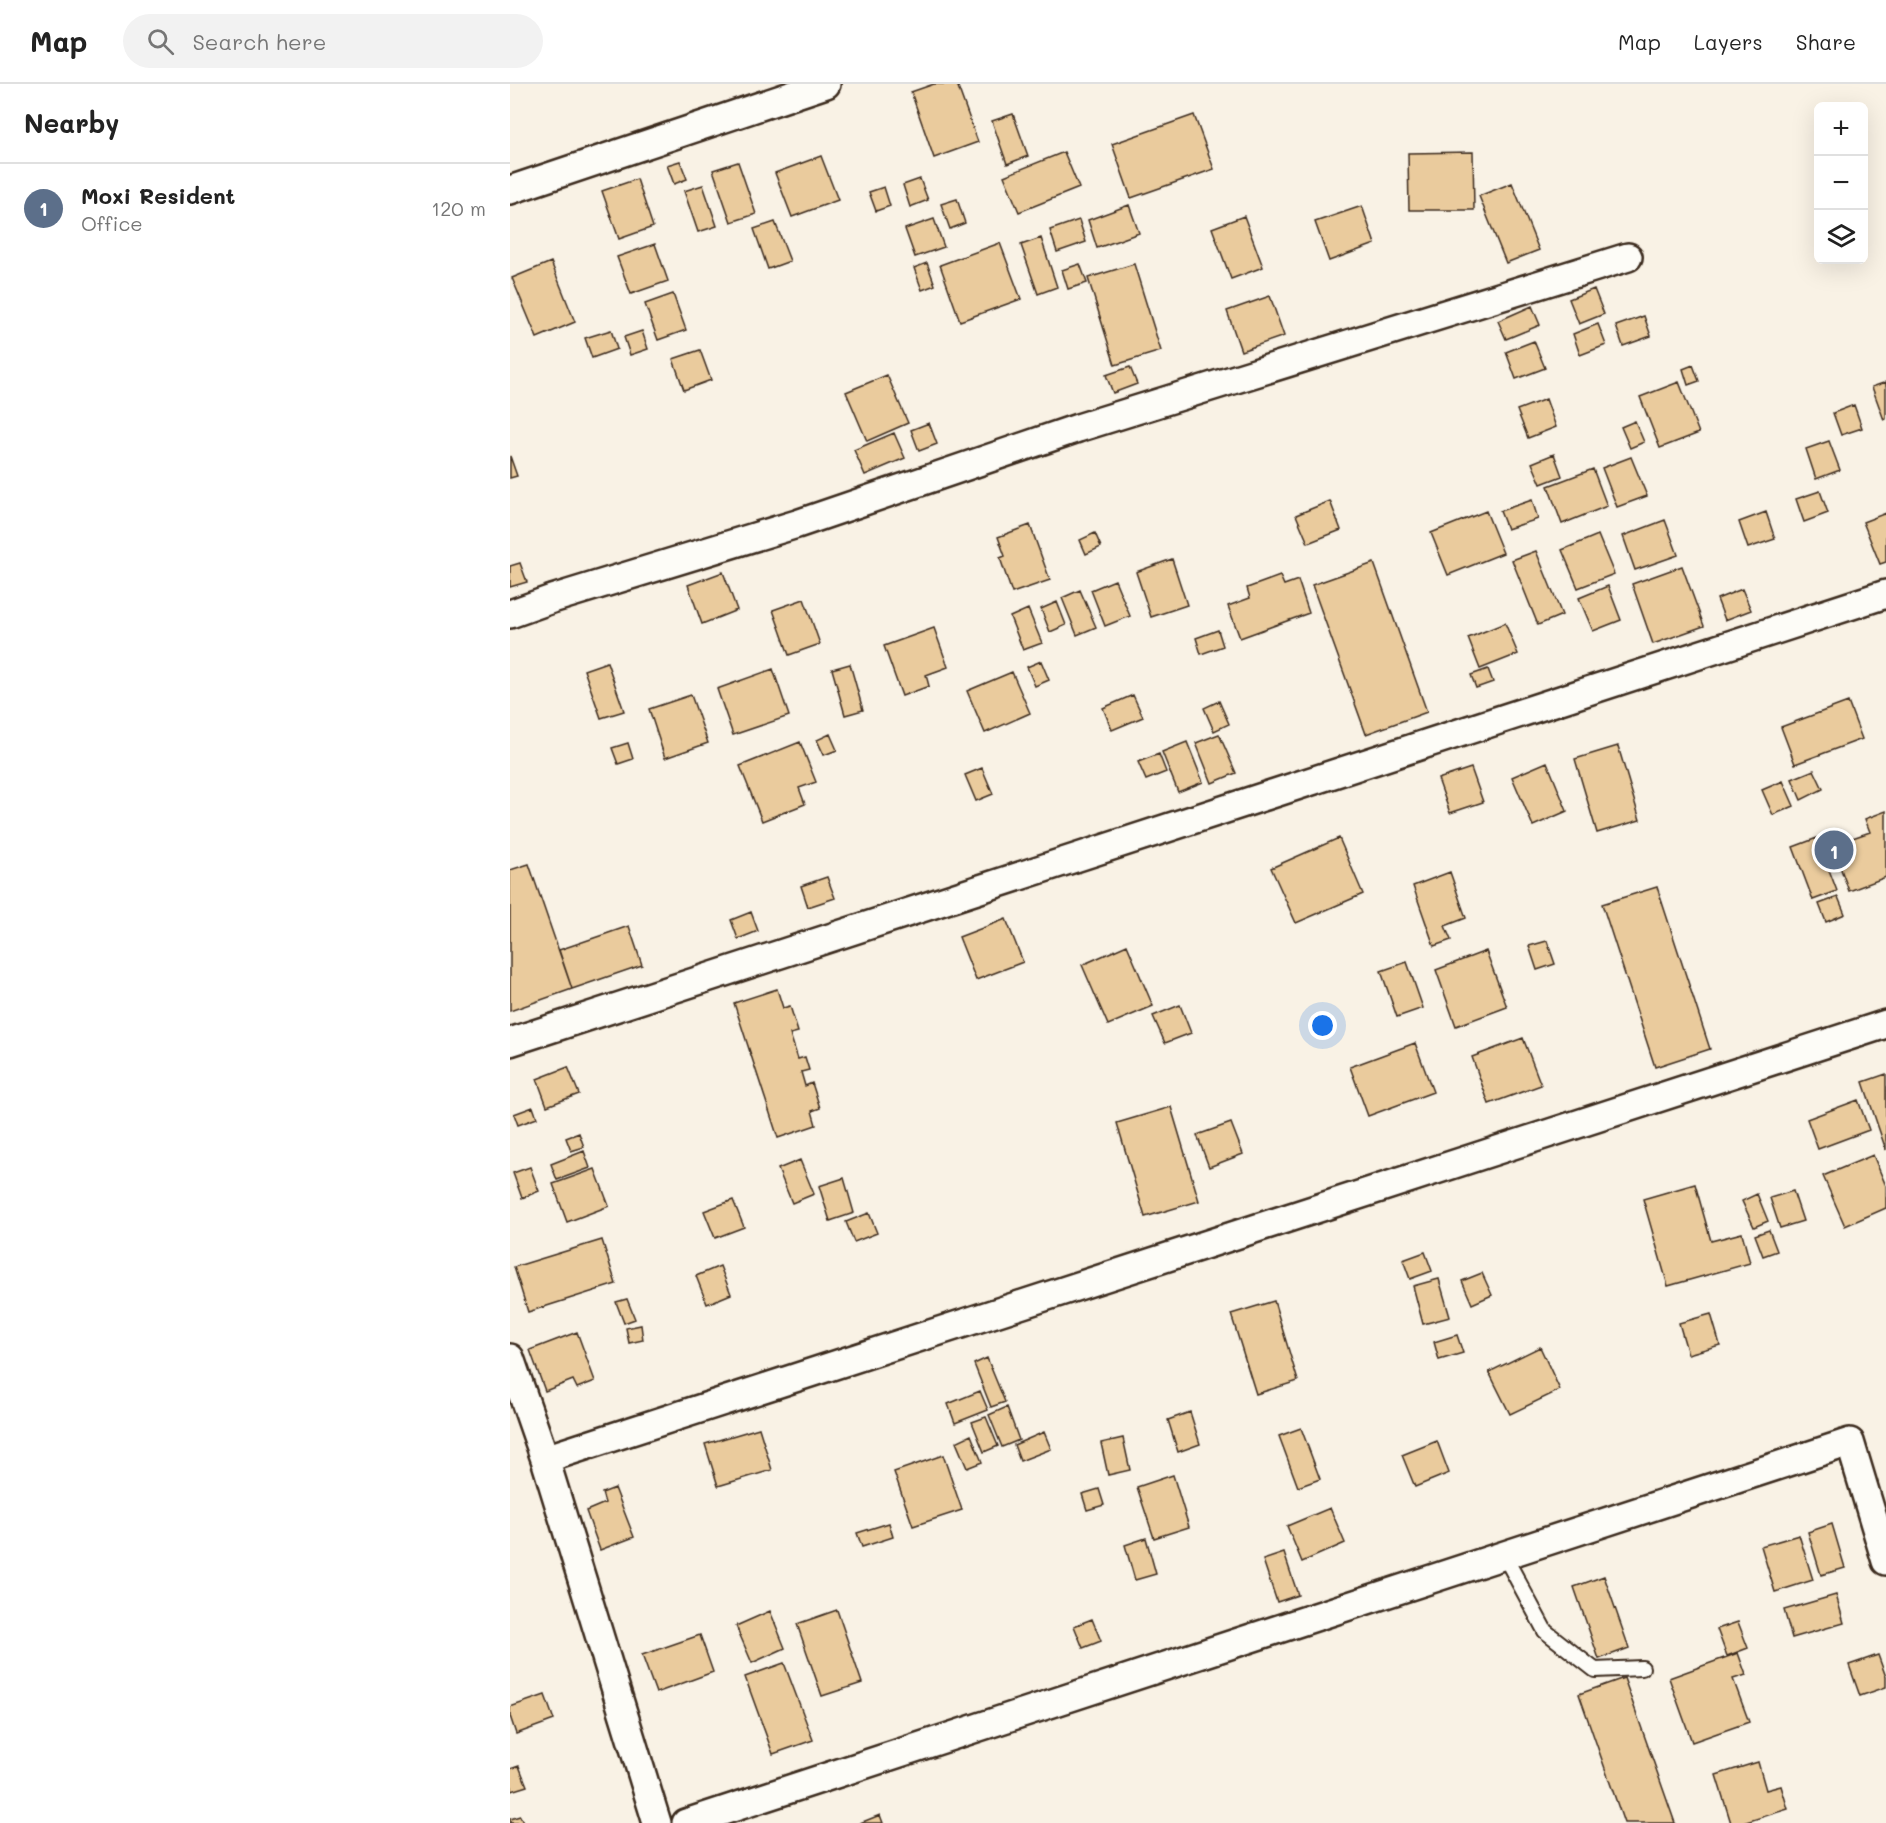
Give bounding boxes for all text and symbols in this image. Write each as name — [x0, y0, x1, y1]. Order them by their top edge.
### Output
search box — [123, 14, 543, 68]
text: Map — [30, 23, 87, 59]
icon: search — [144, 25, 177, 58]
text: Search here — [192, 27, 326, 56]
text: Map — [1618, 28, 1661, 55]
text: Layers — [1694, 28, 1763, 55]
text: Share — [1796, 28, 1856, 55]
map controls — [1814, 102, 1868, 264]
button: + — [1814, 102, 1868, 156]
text: Nearby — [24, 106, 119, 140]
button: − — [1814, 156, 1868, 210]
text: Moxi Resident — [81, 181, 235, 210]
text: 1 — [39, 195, 48, 221]
text: 120 m — [431, 195, 486, 221]
text: Office — [81, 210, 143, 236]
button: layers — [1814, 210, 1868, 264]
pin: 1 — [1814, 828, 1854, 873]
your location — [1308, 1011, 1337, 1040]

